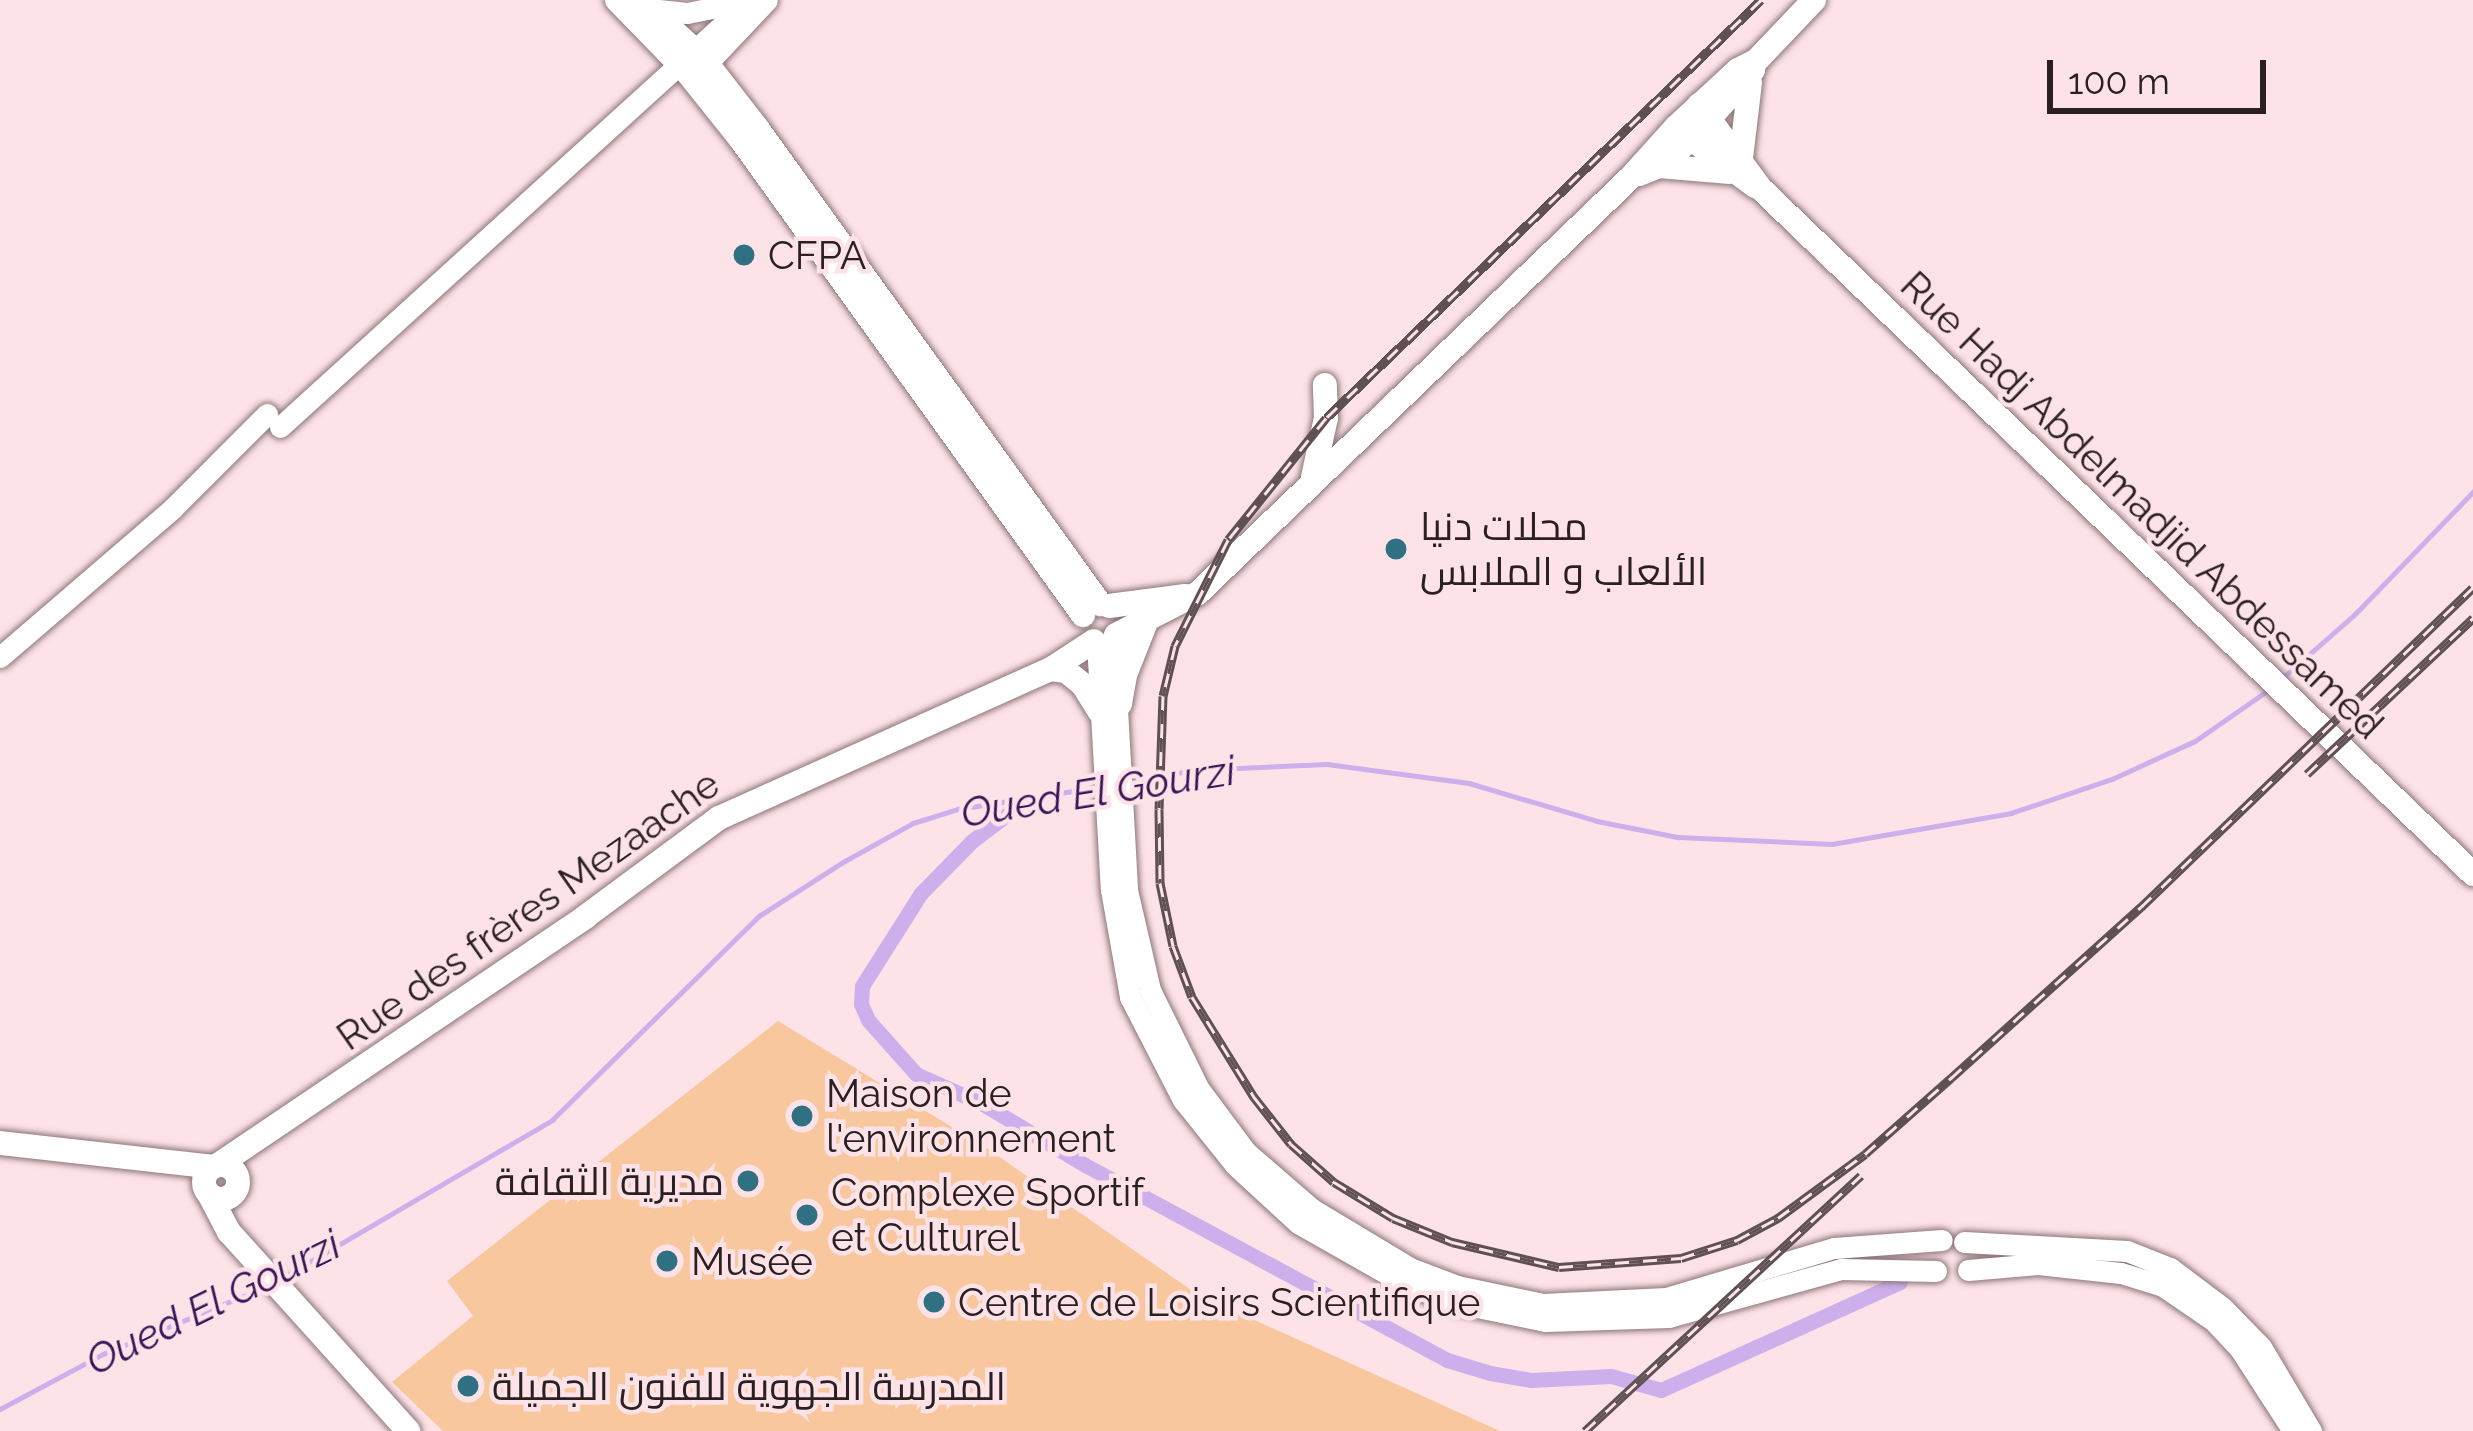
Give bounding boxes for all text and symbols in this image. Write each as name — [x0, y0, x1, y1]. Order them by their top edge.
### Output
scale bar — [2053, 36, 2272, 110]
text: 100 m — [2068, 60, 2170, 102]
place label: CFPA — [768, 232, 866, 278]
marker: CFPA — [731, 242, 757, 268]
street label: Rue Hadj Abdelmadjid Abdessamed — [1890, 261, 2394, 749]
place label: محلات دنيا الألعاب و الملابس — [1420, 504, 1707, 595]
marker: محلات دنيا الألعاب و الملابس — [1383, 536, 1409, 562]
water label: Oued El Gourzi — [957, 745, 1239, 839]
street label: Rue des frères Mezaache — [328, 760, 728, 1060]
place label: Maison de l'environnement — [826, 1071, 1116, 1162]
marker: Maison de l'environnement — [789, 1103, 815, 1129]
place label: مديرية الثقافة — [495, 1158, 724, 1204]
marker: مديرية الثقافة — [735, 1168, 761, 1194]
place label: Complexe Sportif et Culturel — [831, 1170, 1144, 1261]
marker: Complexe Sportif et Culturel — [794, 1202, 820, 1228]
water label: Oued El Gourzi — [77, 1219, 349, 1387]
place label: Musée — [691, 1238, 813, 1284]
marker: Musée — [654, 1248, 680, 1274]
place label: Centre de Loisirs Scientifique — [958, 1279, 1480, 1325]
marker: Centre de Loisirs Scientifique — [921, 1289, 947, 1315]
place label: المدرسة الجهوية للفنون الجميلة — [492, 1363, 1006, 1409]
marker: المدرسة الجهوية للفنون الجميلة — [455, 1373, 481, 1399]

